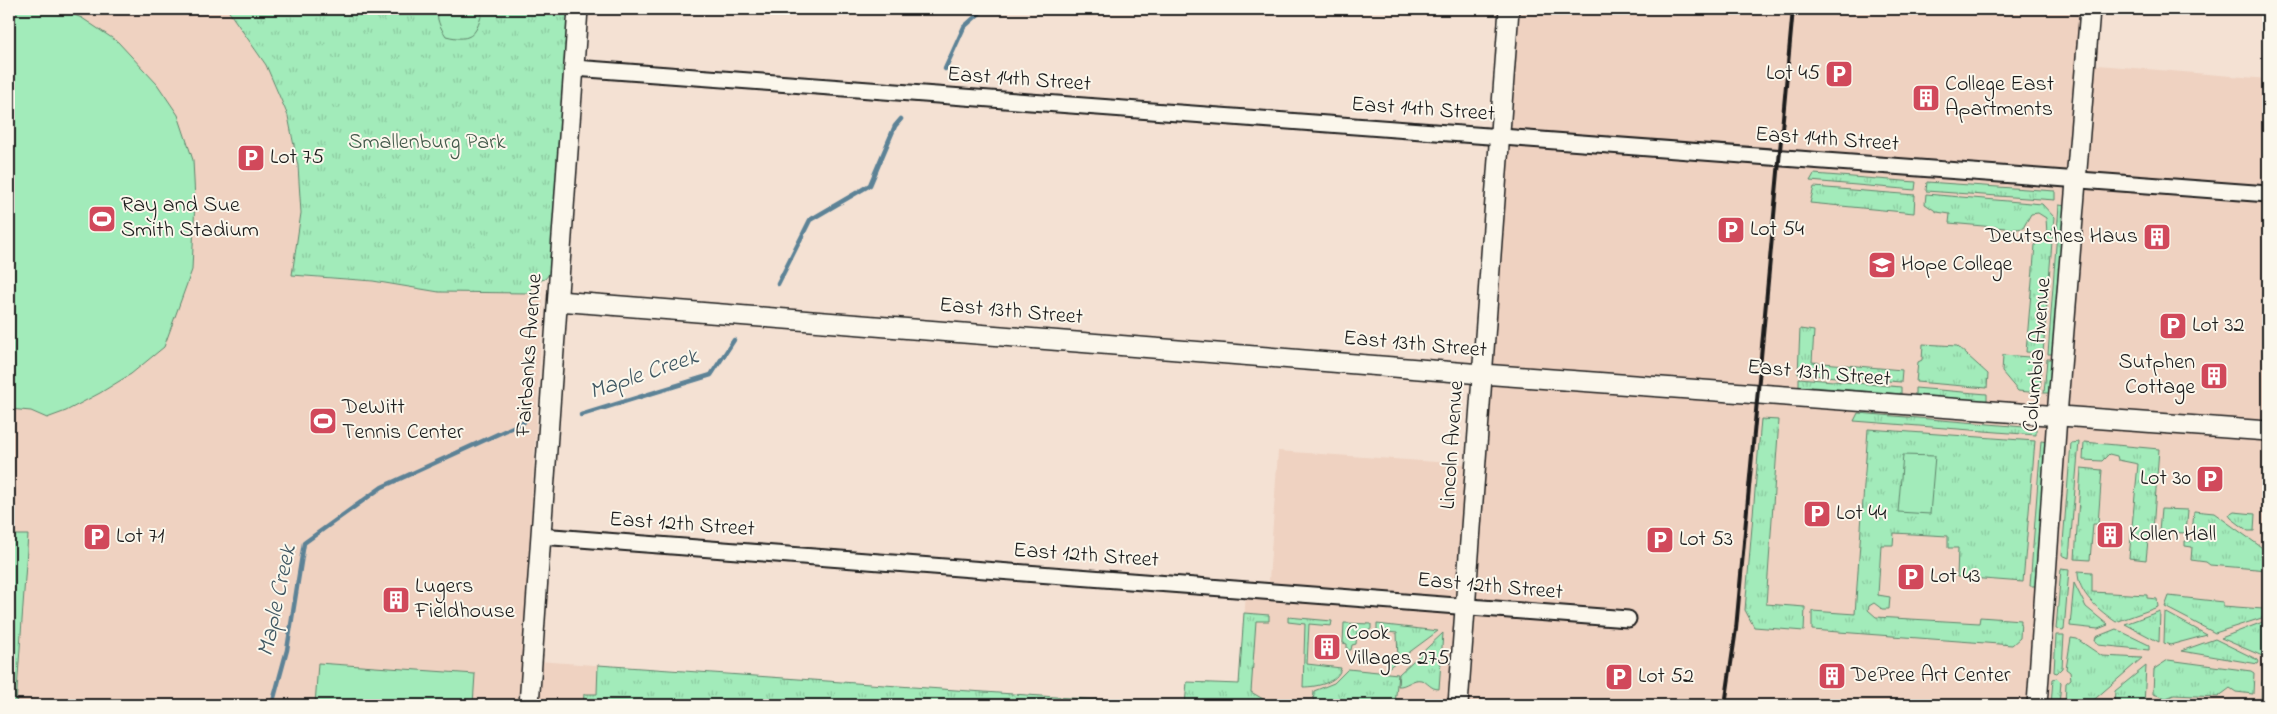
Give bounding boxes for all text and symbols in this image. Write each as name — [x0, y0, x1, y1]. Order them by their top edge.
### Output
place label: Lot 45 — [1766, 58, 1820, 90]
street label: East 14th Street — [946, 59, 1093, 101]
parking icon: Lot 45 — [1824, 59, 1854, 89]
place label: College East Apartments — [1945, 69, 2055, 126]
building icon: College East Apartments — [1911, 83, 1941, 113]
street label: East 14th Street — [1350, 89, 1497, 131]
street label: East 14th Street — [1754, 119, 1901, 161]
park label: Smallenburg Park — [348, 127, 506, 160]
place label: Lot 75 — [270, 142, 324, 174]
parking icon: Lot 75 — [236, 143, 266, 173]
place label: Ray and Sue Smith Stadium — [121, 190, 259, 247]
sports icon: Ray and Sue Smith Stadium — [87, 204, 117, 234]
place label: Lot 54 — [1750, 214, 1804, 246]
parking icon: Lot 54 — [1716, 215, 1746, 245]
place label: Deutsches Haus — [1985, 221, 2138, 253]
building icon: Deutsches Haus — [2142, 222, 2172, 252]
place label: Hope College — [1901, 249, 2013, 282]
school or university icon: Hope College — [1867, 250, 1897, 280]
street label: Fairbanks Avenue — [508, 272, 552, 439]
street label: Columbia Avenue — [2015, 276, 2061, 434]
street label: East 13th Street — [938, 290, 1085, 334]
place label: Lot 32 — [2192, 310, 2245, 342]
parking icon: Lot 32 — [2158, 311, 2188, 341]
street label: East 13th Street — [1342, 323, 1489, 367]
water label: Maple Creek — [585, 340, 705, 410]
place label: Sutphen Cottage — [2119, 347, 2195, 405]
street label: East 13th Street — [1746, 352, 1893, 396]
building icon: Sutphen Cottage — [2199, 361, 2229, 391]
street label: Lincoln Avenue — [1433, 379, 1473, 511]
place label: DeWitt Tennis Center — [341, 392, 464, 449]
sports icon: DeWitt Tennis Center — [308, 406, 338, 436]
place label: Lot 30 — [2140, 463, 2191, 495]
parking icon: Lot 30 — [2195, 464, 2225, 494]
place label: Lot 44 — [1836, 498, 1887, 530]
parking icon: Lot 44 — [1802, 499, 1832, 529]
street label: East 12th Street — [608, 504, 757, 546]
place label: Kollen Hall — [2129, 519, 2216, 551]
building icon: Kollen Hall — [2095, 520, 2125, 550]
place label: Lot 71 — [116, 521, 165, 553]
parking icon: Lot 71 — [82, 522, 112, 552]
place label: Lot 53 — [1679, 524, 1733, 556]
parking icon: Lot 53 — [1645, 525, 1675, 555]
street label: East 12th Street — [1012, 535, 1161, 577]
water label: Maple Creek — [249, 541, 307, 660]
place label: Lot 43 — [1930, 561, 1981, 593]
parking icon: Lot 43 — [1896, 562, 1926, 592]
street label: East 12th Street — [1416, 565, 1565, 609]
place label: Lugers Fieldhouse — [414, 571, 515, 628]
building icon: Lugers Fieldhouse — [381, 585, 411, 615]
place label: Cook Villages 275 — [1345, 618, 1450, 676]
building icon: Cook Villages 275 — [1312, 632, 1342, 662]
place label: DePree Art Center — [1850, 660, 2011, 692]
place label: Lot 52 — [1638, 661, 1694, 693]
building icon: DePree Art Center — [1817, 661, 1847, 691]
parking icon: Lot 52 — [1604, 662, 1634, 692]

